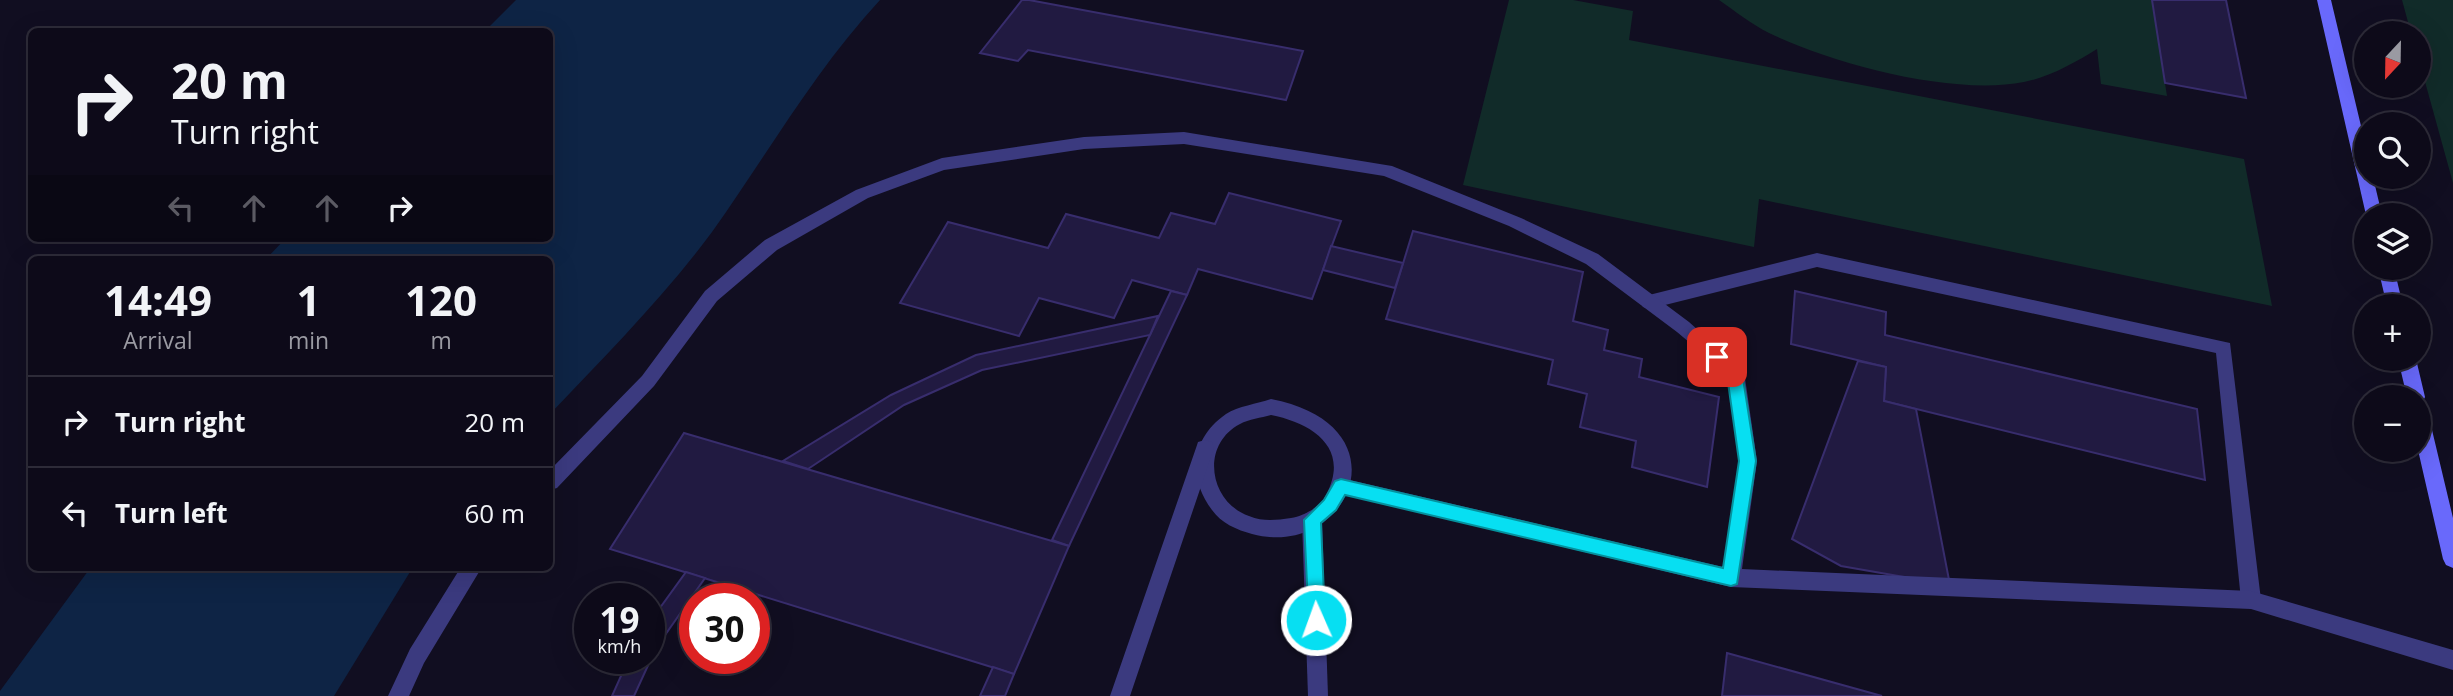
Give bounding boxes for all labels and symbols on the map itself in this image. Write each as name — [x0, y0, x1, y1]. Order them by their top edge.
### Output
north arrow — [2354, 21, 2431, 98]
pin — [1687, 327, 1747, 387]
speed limit sign: 30 — [679, 583, 770, 674]
position arrow — [1279, 583, 1353, 657]

